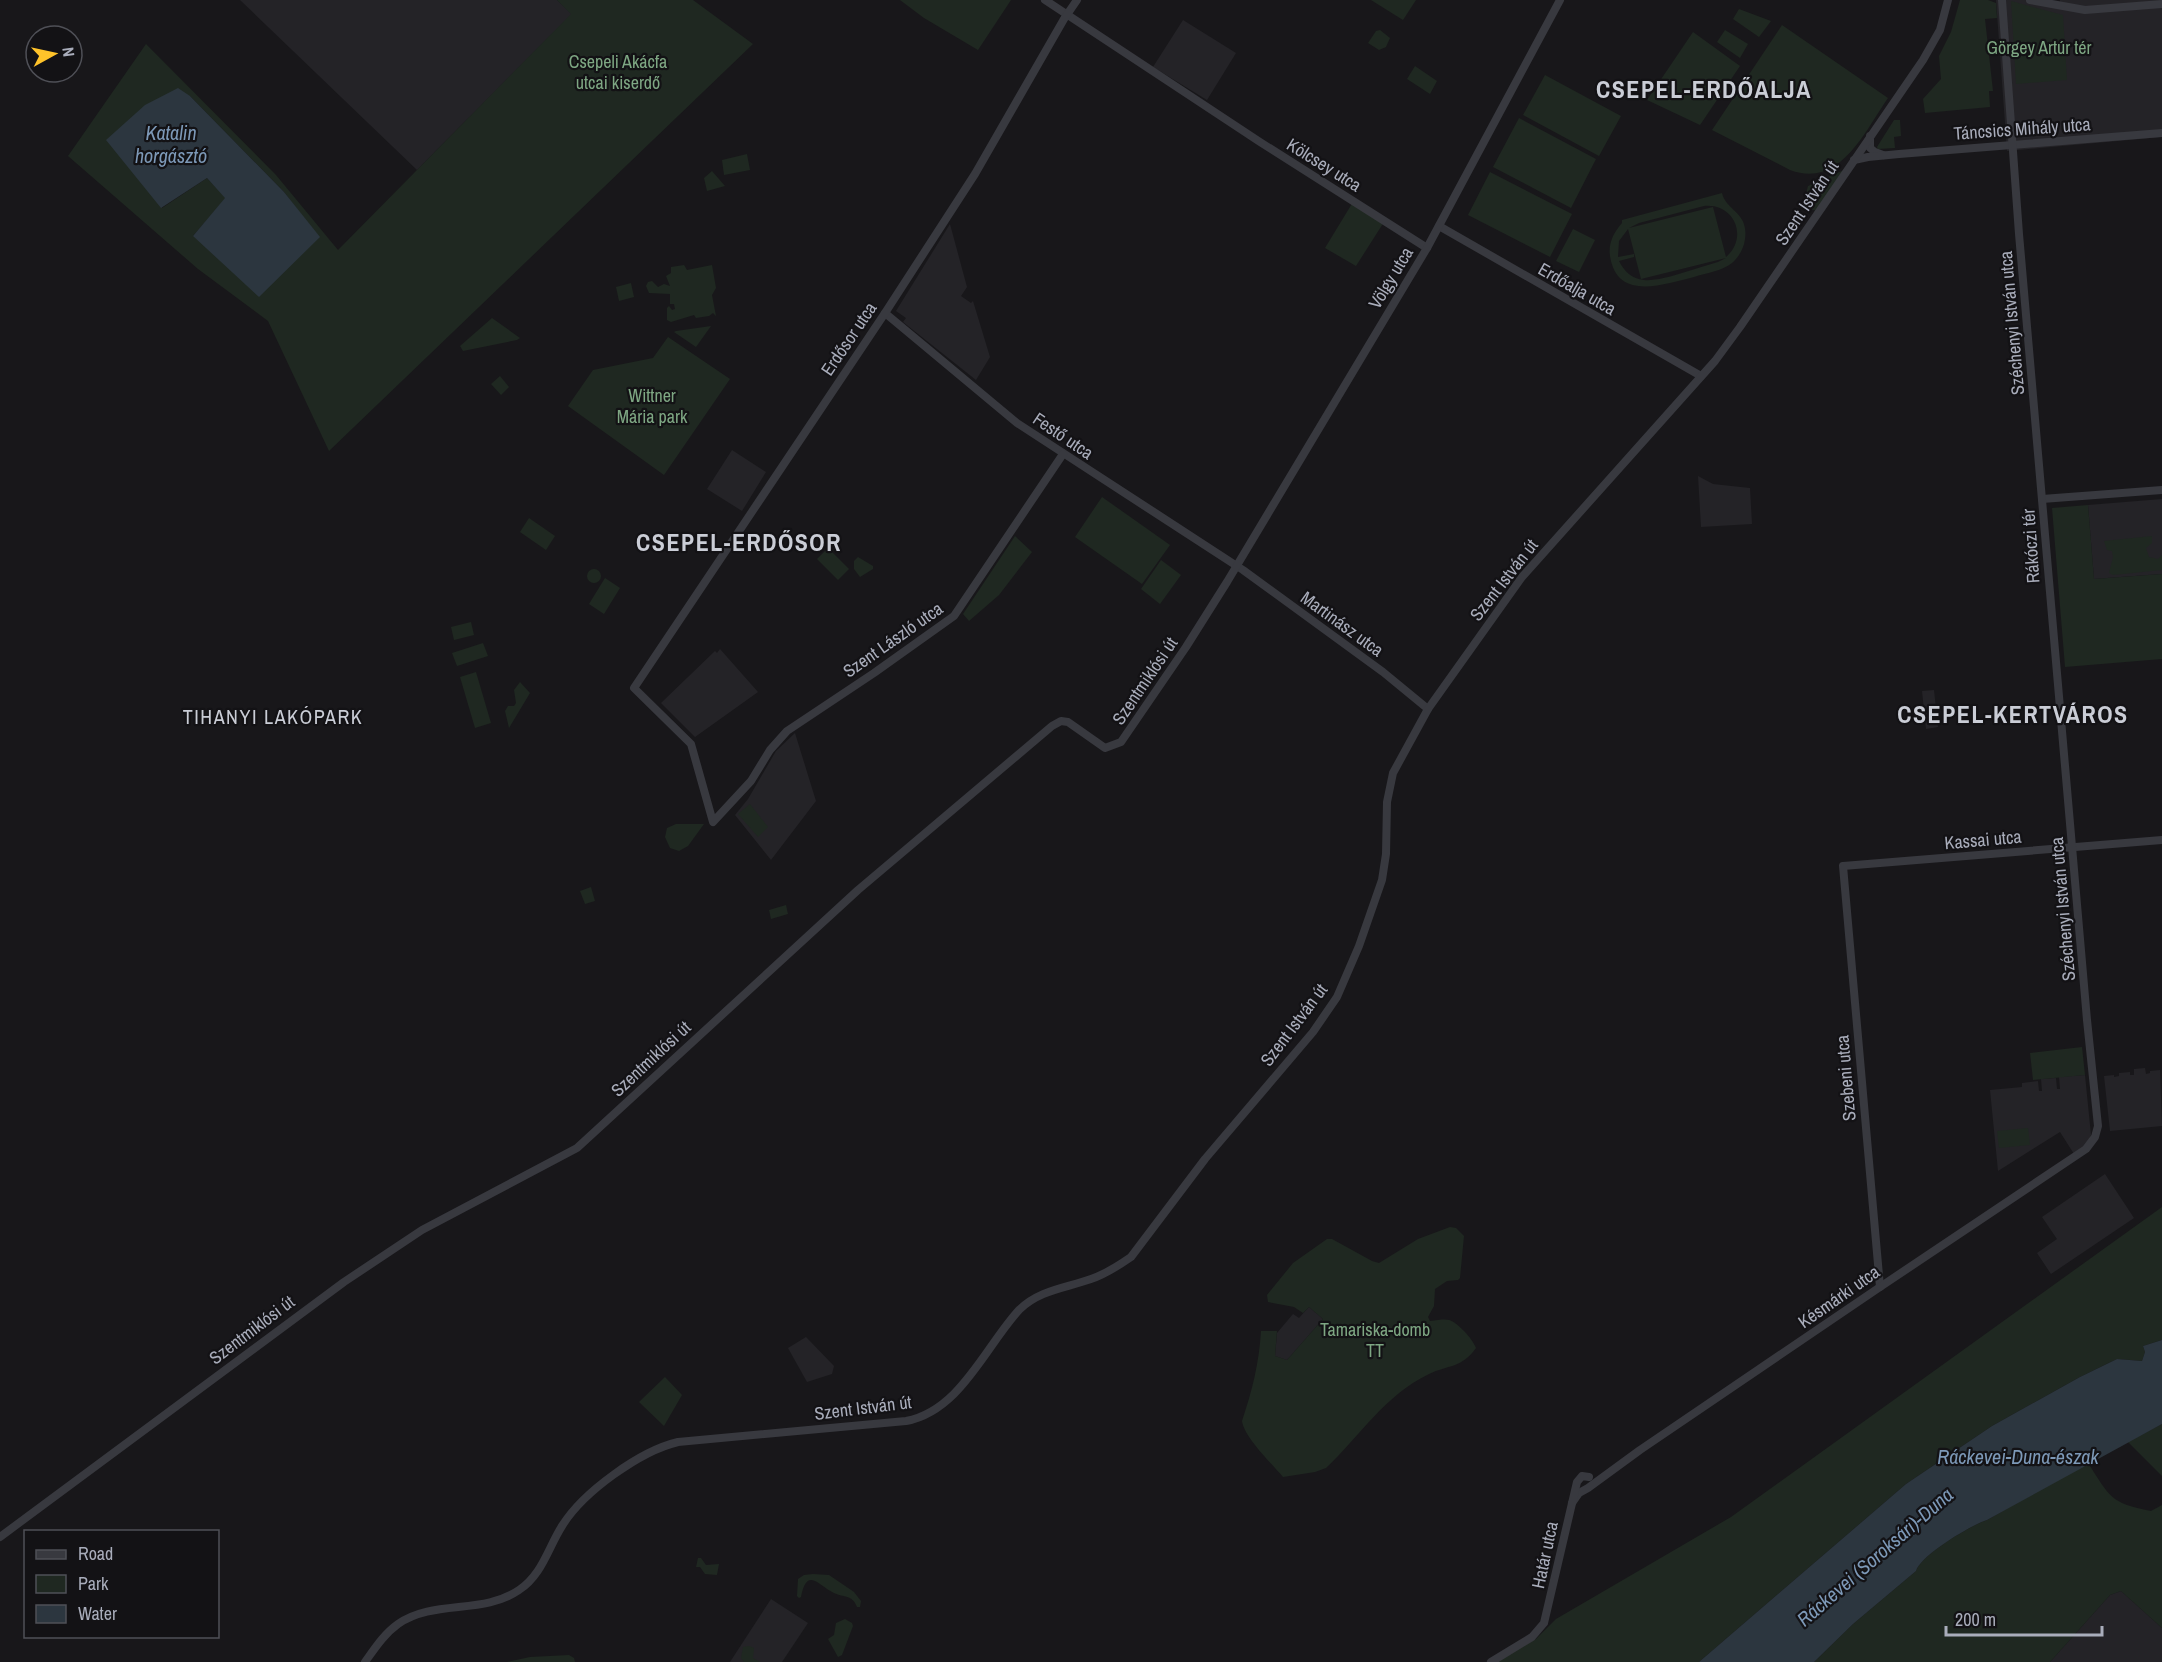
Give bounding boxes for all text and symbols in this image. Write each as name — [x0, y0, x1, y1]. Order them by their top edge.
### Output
north arrow — [24, 24, 84, 84]
park label: Görgey Artúr tér — [1986, 35, 2092, 60]
text: N — [57, 46, 80, 58]
park label: Csepeli Akácfa utcai kiserdő — [569, 49, 667, 95]
district label: CSEPEL-ERDŐALJA — [1596, 73, 1812, 105]
street label: Táncsics Mihály utca — [1953, 111, 2091, 146]
water label: Katalin horgásztó — [135, 119, 207, 169]
street label: Kölcsey utca — [1282, 132, 1366, 197]
street label: Szent István út — [1769, 155, 1844, 250]
street label: Völgy utca — [1362, 242, 1419, 313]
street label: Széchenyi István utca — [1993, 250, 2030, 396]
street label: Erdőalja utca — [1534, 256, 1621, 321]
street label: Erdősor utca — [815, 297, 882, 380]
park label: Wittner Mária park — [617, 383, 688, 429]
street label: Festő utca — [1028, 406, 1099, 465]
street label: Rákóczi tér — [2015, 508, 2046, 584]
district label: CSEPEL-ERDŐSOR — [636, 526, 842, 558]
street label: Szent István út — [1464, 534, 1544, 626]
street label: Martinász utca — [1296, 585, 1389, 662]
street label: Szent László utca — [838, 596, 948, 683]
street label: Szentmiklósi út — [1106, 632, 1183, 730]
district label: CSEPEL-KERTVÁROS — [1897, 698, 2129, 730]
district label: TIHANYI LAKÓPARK — [183, 703, 363, 730]
street label: Kassai utca — [1943, 824, 2022, 855]
street label: Széchenyi István utca — [2044, 836, 2081, 982]
street label: Szent István út — [1254, 978, 1333, 1071]
street label: Szentmiklósi út — [605, 1015, 696, 1102]
street label: Szebeni utca — [1829, 1034, 1862, 1122]
street label: Késmárki utca — [1793, 1259, 1885, 1334]
street label: Szentmiklósi út — [204, 1289, 300, 1370]
park label: Tamariska-domb TT — [1320, 1317, 1430, 1363]
street label: Szent István út — [813, 1389, 913, 1426]
water label: Ráckevei-Duna-észak — [1937, 1443, 2099, 1470]
water label: Ráckevei (Soroksári)-Duna — [1791, 1481, 1959, 1632]
street label: Határ utca — [1525, 1519, 1564, 1591]
legend — [24, 1530, 219, 1638]
text: Road — [78, 1541, 113, 1566]
text: Park — [78, 1571, 109, 1596]
scale bar — [1946, 1599, 2102, 1637]
text: Water — [78, 1601, 117, 1626]
text: 200 m — [1955, 1607, 1996, 1632]

